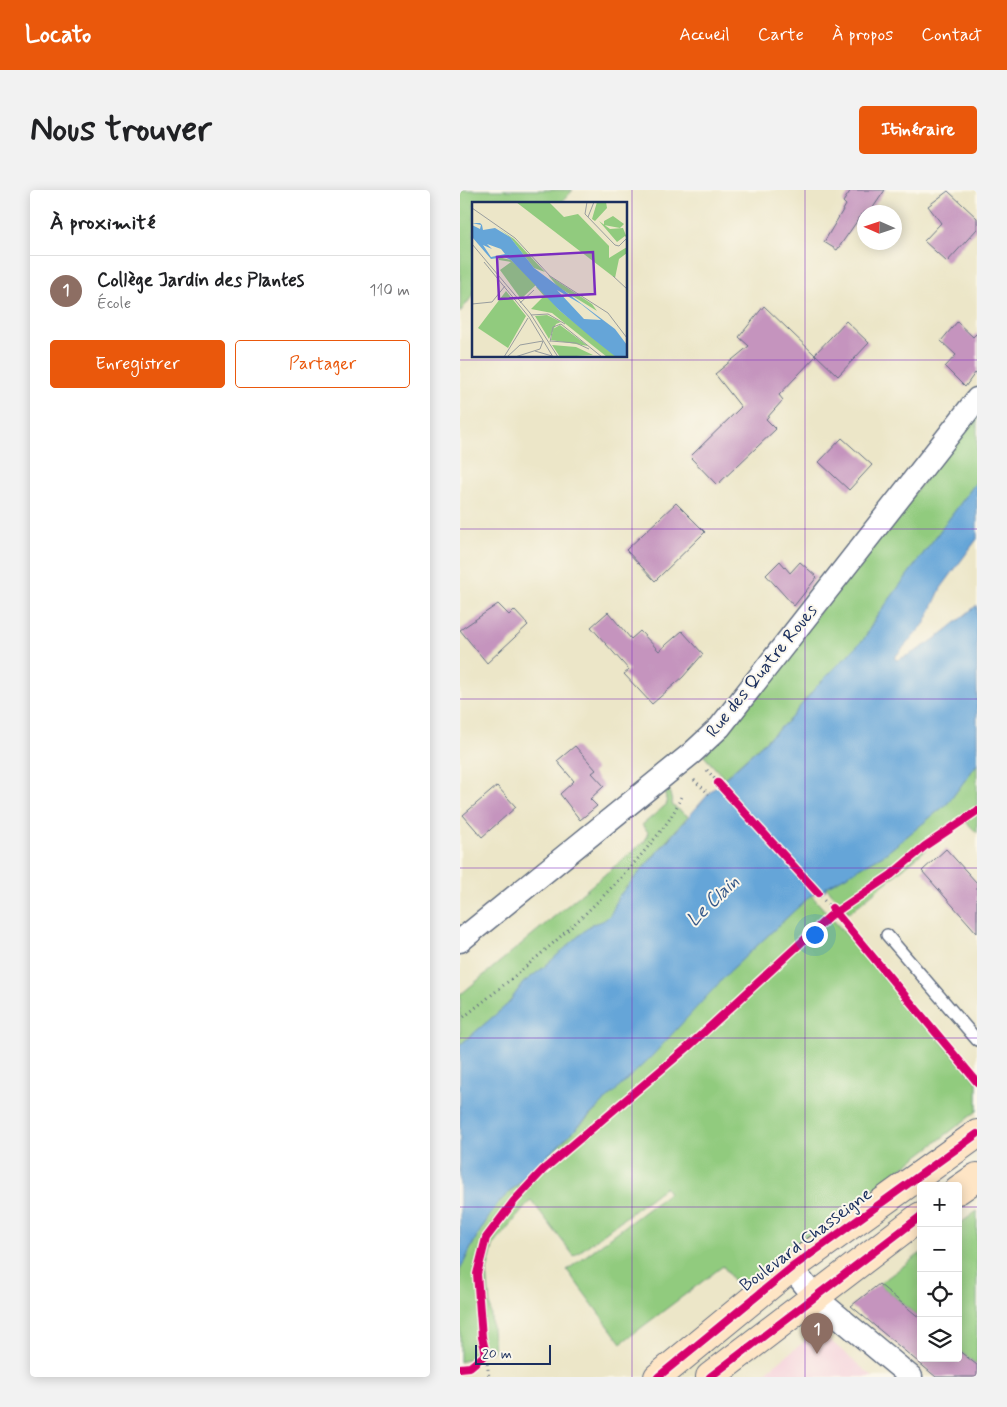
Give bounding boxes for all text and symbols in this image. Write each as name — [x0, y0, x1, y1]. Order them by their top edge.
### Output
text: Locato — [25, 20, 91, 51]
text: Accueil — [679, 23, 730, 47]
text: Carte — [758, 23, 804, 47]
text: À propos — [832, 23, 893, 47]
text: Contact — [921, 23, 982, 47]
button: Itinéraire — [859, 106, 977, 154]
text: Nous trouver — [30, 107, 212, 153]
inset map — [472, 202, 628, 358]
north arrow — [857, 205, 902, 250]
text: À proximité — [50, 209, 156, 237]
text: Collège Jardin des Plantes — [97, 268, 304, 293]
text: 1 — [62, 280, 70, 301]
text: 110 m — [369, 280, 410, 301]
text: École — [97, 293, 131, 314]
button: Enregistrer — [50, 340, 225, 388]
button: Partager — [235, 340, 410, 388]
street label: Rue des Quatre Roues — [701, 599, 823, 743]
water label: Le Clain — [681, 870, 745, 932]
your location — [802, 922, 828, 948]
street label: Boulevard Chasseigne — [735, 1182, 877, 1298]
map controls — [917, 1182, 962, 1362]
button: + — [917, 1182, 962, 1227]
button: − — [917, 1227, 962, 1272]
button: locate — [917, 1272, 962, 1317]
pin: 1 — [801, 1313, 833, 1354]
button: layers — [917, 1317, 962, 1362]
scale bar — [475, 1342, 551, 1365]
text: 20 m — [482, 1345, 512, 1363]

